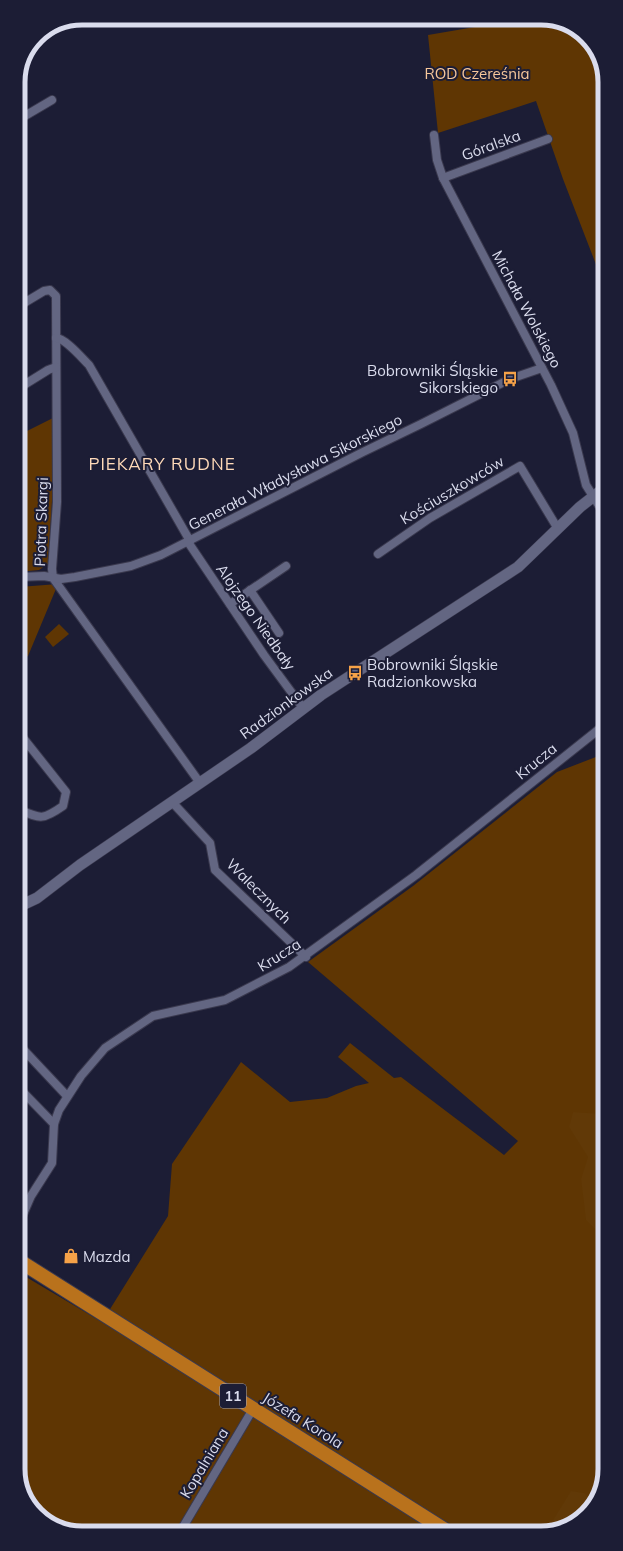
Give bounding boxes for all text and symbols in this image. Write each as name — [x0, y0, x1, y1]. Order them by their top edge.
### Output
park label: ROD Czereśnia — [424, 64, 530, 83]
street label: Góralska — [459, 126, 523, 164]
street label: Michała Wolskiego — [488, 247, 566, 371]
place label: Bobrowniki Śląskie Sikorskiego — [367, 361, 498, 397]
bus stop icon: Bobrowniki Śląskie Sikorskiego — [501, 370, 519, 388]
street label: Generała Władysława Sikorskiego — [185, 410, 405, 534]
street label: Kościuszkowców — [397, 452, 507, 528]
district label: PIEKARY RUDNE — [88, 453, 236, 474]
street label: Piotra Skargi — [30, 477, 52, 567]
street label: Alojzego Niedbały — [212, 560, 300, 674]
place label: Bobrowniki Śląskie Radzionkowska — [367, 655, 498, 691]
street label: Radzionkowska — [236, 663, 336, 743]
bus stop icon: Bobrowniki Śląskie Radzionkowska — [346, 664, 364, 682]
street label: Krucza — [511, 739, 561, 783]
street label: Walecznych — [222, 854, 296, 928]
street label: Krucza — [254, 934, 304, 976]
shop icon: Mazda — [62, 1247, 80, 1265]
place label: Mazda — [83, 1247, 131, 1266]
road number: 11 — [220, 1384, 246, 1408]
street label: Józefa Korola — [259, 1388, 347, 1452]
street label: Kopalniana — [176, 1424, 232, 1502]

